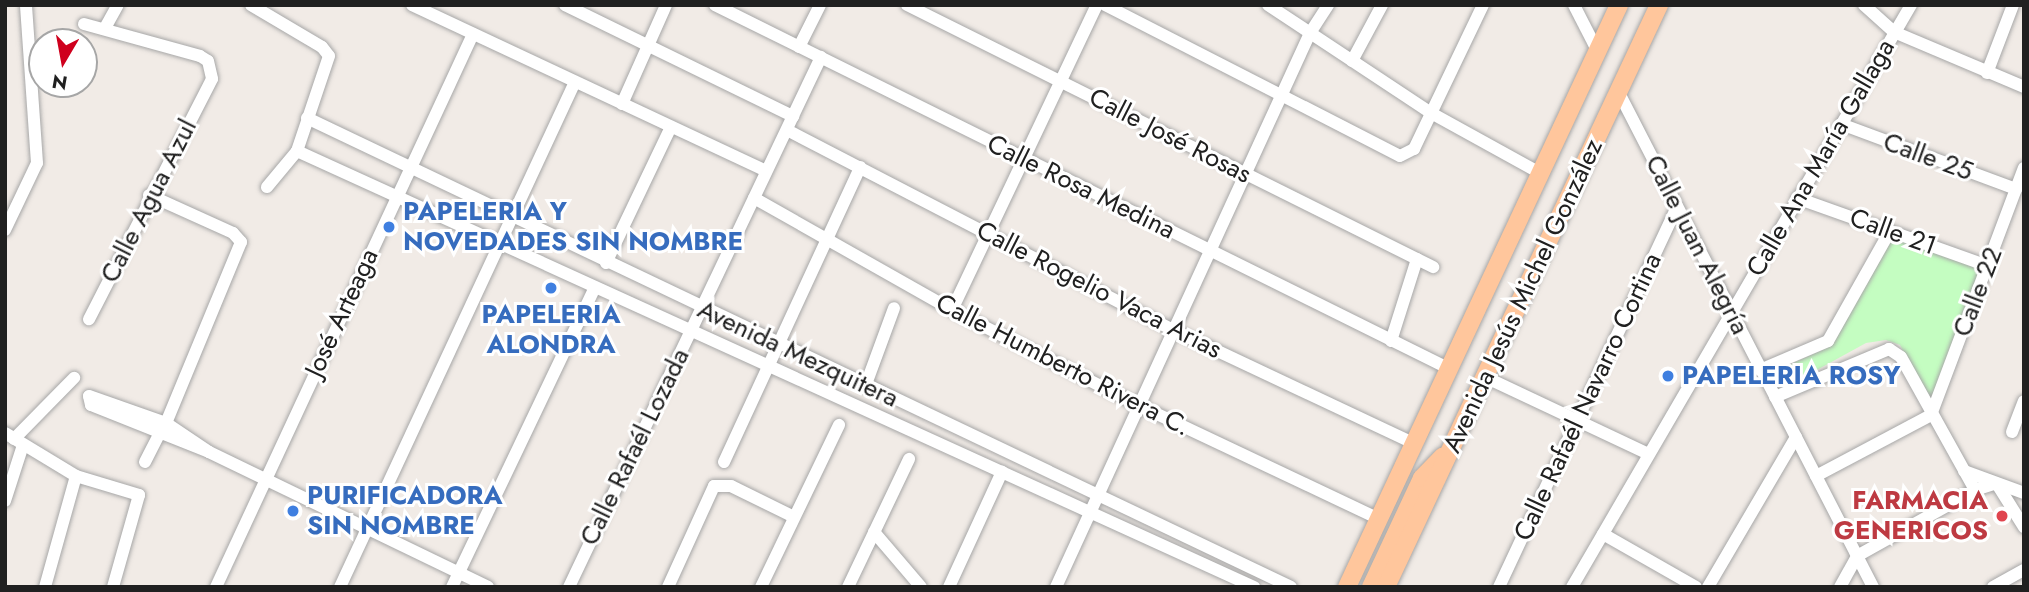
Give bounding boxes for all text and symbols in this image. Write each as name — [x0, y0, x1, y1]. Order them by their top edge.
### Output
north arrow — [28, 28, 98, 98]
street label: Calle Ana María Gallaga — [1740, 34, 1902, 282]
text: N — [50, 68, 69, 97]
street label: Calle José Rosas — [1084, 82, 1256, 190]
street label: Calle Agua Azul — [94, 114, 204, 288]
street label: Calle 25 — [1879, 126, 1977, 188]
street label: Calle Rosa Medina — [982, 128, 1180, 246]
street label: Avenida Jesús Michel González — [1436, 134, 1610, 458]
street label: Calle Juan Alegría — [1638, 150, 1756, 340]
place label: PAPELERIA Y NOVEDADES SIN NOMBRE — [403, 196, 743, 258]
street label: Calle 21 — [1845, 202, 1941, 262]
street label: Calle Rogelio Vaca Arias — [971, 215, 1227, 365]
marker: PAPELERIA Y NOVEDADES SIN NOMBRE — [381, 219, 397, 235]
street label: Calle 22 — [1947, 243, 2009, 341]
street label: José Arteaga — [299, 244, 385, 382]
street label: Calle Rafaél Navarro Cortina — [1508, 248, 1668, 546]
marker: PAPELERIA ALONDRA — [543, 280, 559, 296]
street label: Calle Humberto Rivera C. — [930, 287, 1196, 443]
street label: Avenida Mezquitera — [693, 294, 903, 414]
place label: PAPELERIA ALONDRA — [481, 299, 621, 360]
street label: Calle Rafaél Lozada — [574, 344, 696, 550]
place label: PAPELERIA ROSY — [1682, 360, 1900, 392]
marker: PAPELERIA ROSY — [1660, 368, 1676, 384]
place label: PURIFICADORA SIN NOMBRE — [307, 480, 503, 542]
place label: FARMACIA GENERICOS — [1834, 485, 1988, 546]
marker: PURIFICADORA SIN NOMBRE — [285, 503, 301, 519]
marker: FARMACIA GENERICOS — [1994, 508, 2010, 524]

